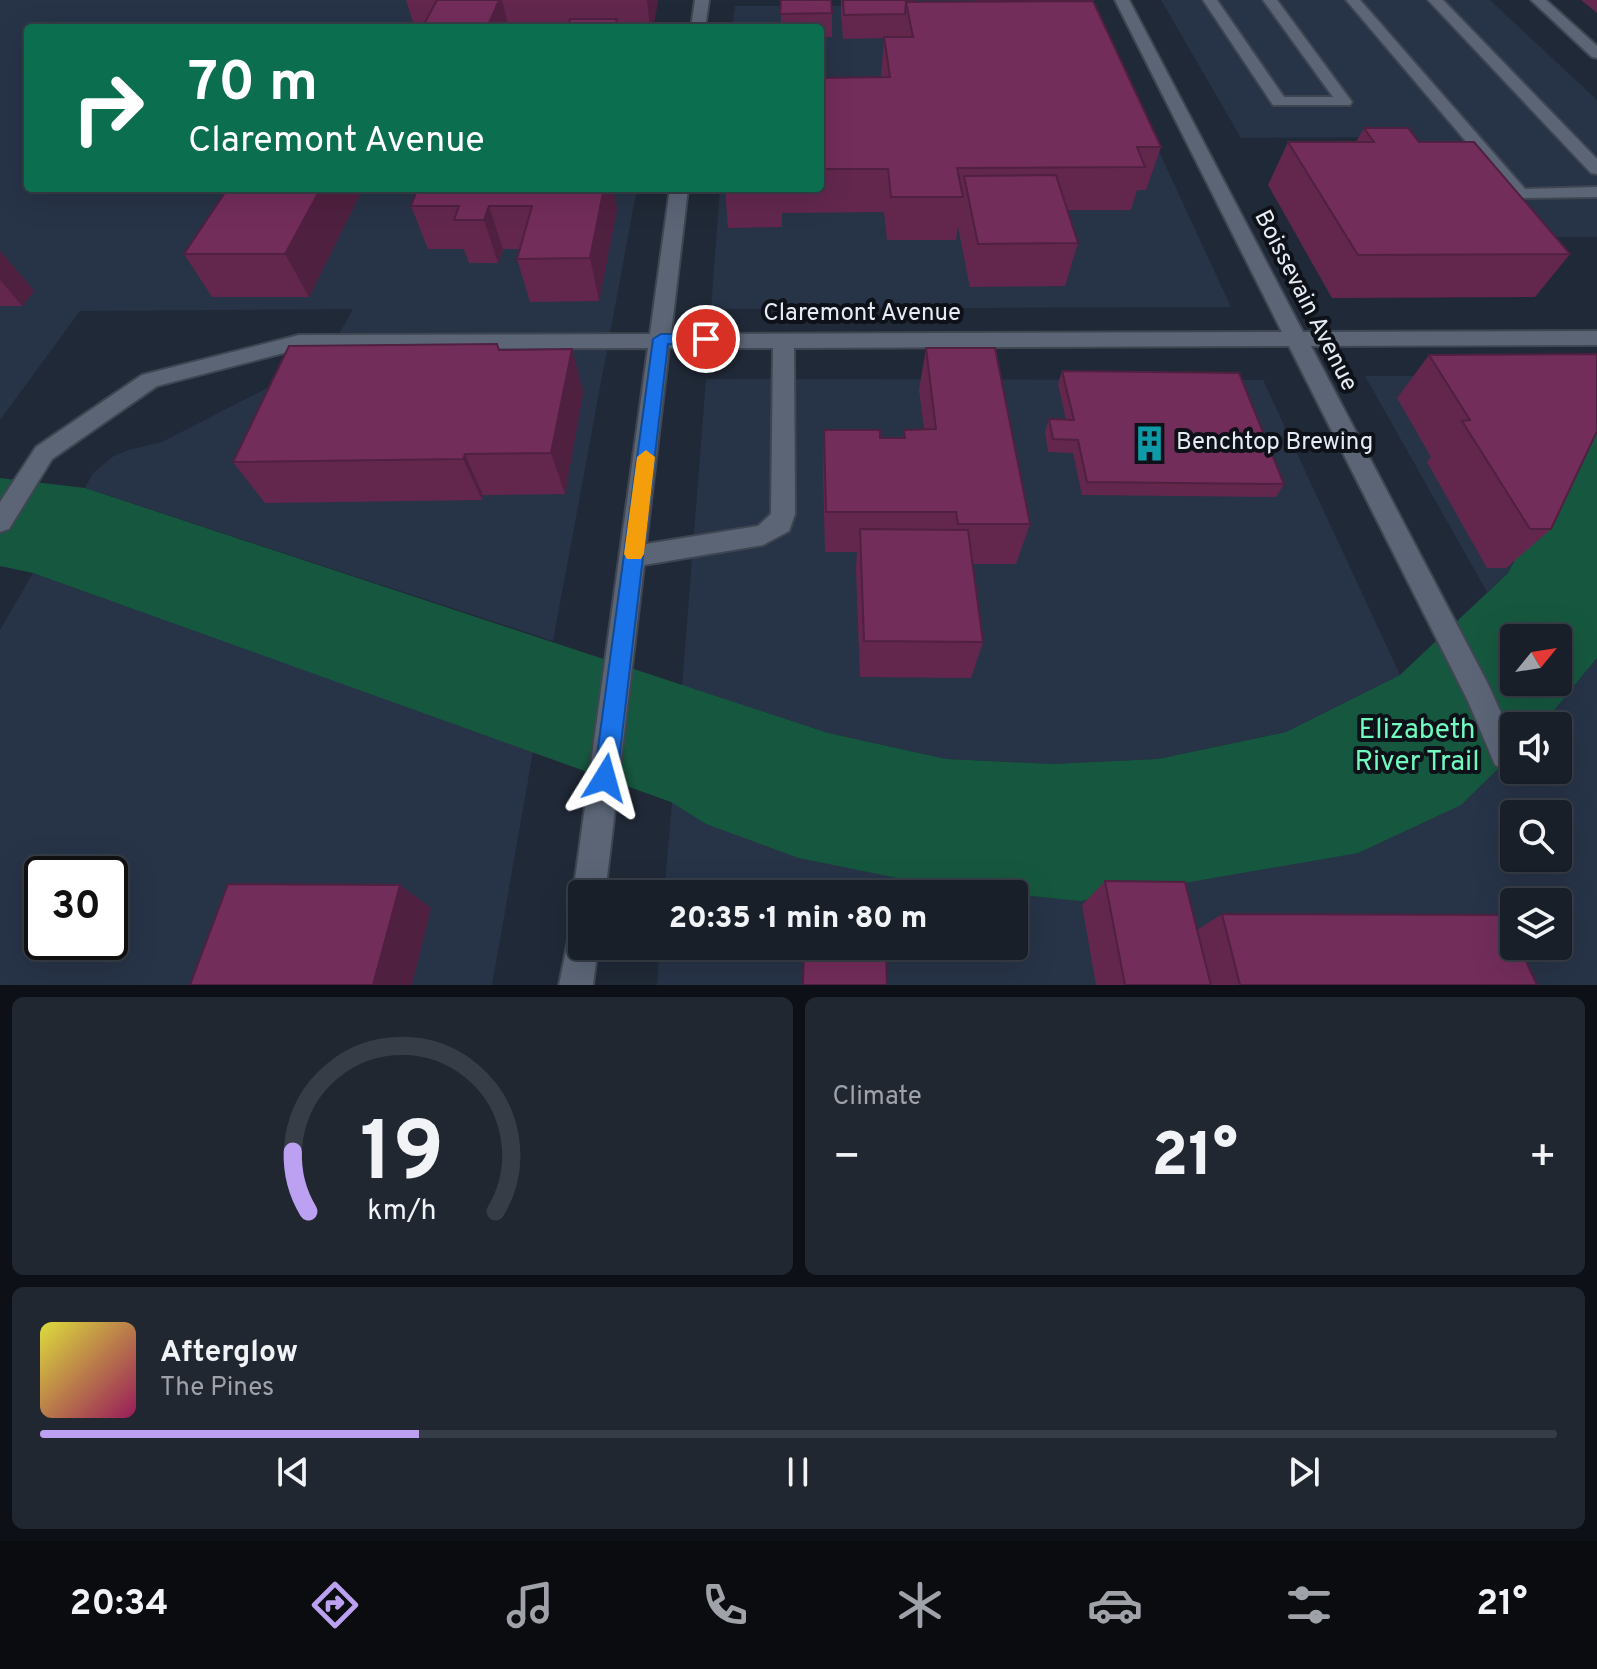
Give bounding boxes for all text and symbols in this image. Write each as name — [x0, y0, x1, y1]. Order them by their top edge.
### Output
text: 70 m — [188, 50, 318, 120]
icon: right — [56, 56, 160, 160]
text: Claremont Avenue — [188, 119, 485, 165]
street label: Boissevain Avenue — [1246, 205, 1364, 397]
street label: Claremont Avenue — [763, 299, 961, 329]
pin — [672, 305, 740, 373]
icon: arrive — [684, 317, 728, 361]
building icon: Benchtop Brewing — [1131, 424, 1169, 462]
place label: Benchtop Brewing — [1176, 428, 1373, 458]
north arrow — [1500, 624, 1572, 696]
map controls — [1500, 624, 1572, 960]
button: sound — [1500, 712, 1572, 784]
park label: Elizabeth River Trail — [1354, 713, 1480, 781]
position arrow — [563, 736, 647, 820]
button: search — [1500, 800, 1572, 872]
speed limit sign: 30 — [24, 856, 128, 960]
button: layers — [1500, 888, 1572, 960]
text: 20:35 · 1 min · 80 m — [669, 901, 927, 938]
text: Climate — [833, 1081, 922, 1114]
text: 19 — [360, 1105, 444, 1210]
text: 21° — [1152, 1121, 1238, 1197]
text: − — [833, 1131, 861, 1187]
text: + — [1529, 1131, 1557, 1187]
text: km/h — [368, 1194, 437, 1230]
text: Afterglow — [160, 1335, 298, 1372]
text: The Pines — [160, 1372, 274, 1405]
icon: previous — [271, 1450, 315, 1494]
icon: pause — [776, 1450, 820, 1494]
icon: next — [1282, 1450, 1326, 1494]
icon: directions — [307, 1577, 363, 1633]
icon: music — [502, 1577, 558, 1633]
icon: phone — [697, 1577, 753, 1633]
icon: climate — [892, 1577, 948, 1633]
icon: car — [1087, 1577, 1143, 1633]
icon: filters — [1281, 1577, 1337, 1633]
text: 20:34 — [69, 1582, 169, 1628]
text: 21° — [1476, 1582, 1528, 1628]

